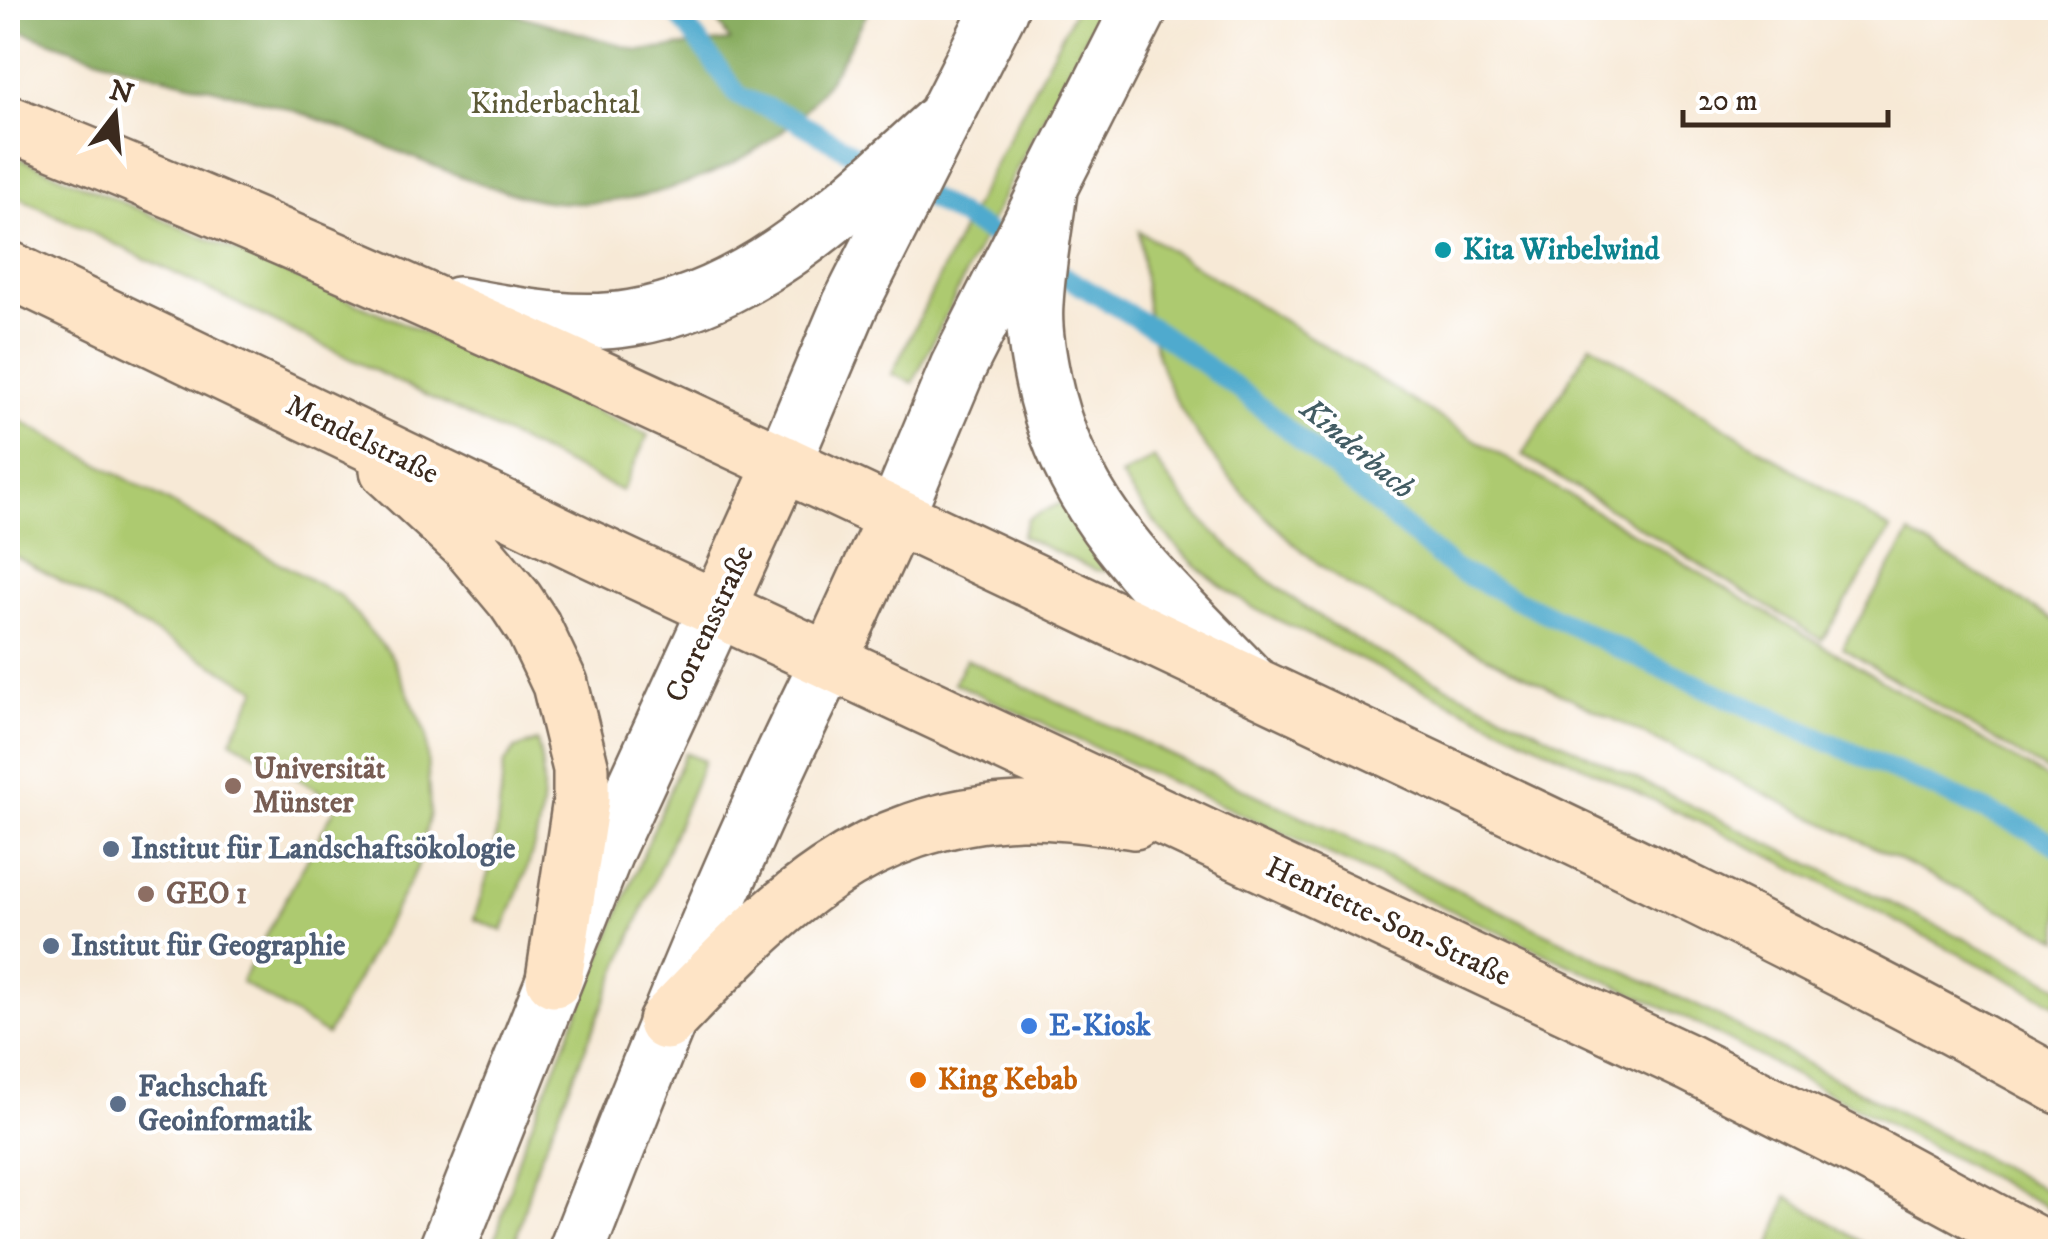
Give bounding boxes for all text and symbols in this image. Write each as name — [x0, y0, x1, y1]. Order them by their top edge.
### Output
north arrow — [65, 65, 165, 165]
scale bar — [1683, 65, 1888, 127]
text: N — [106, 72, 137, 112]
text: 20 m — [1698, 83, 1758, 120]
park label: Kinderbachtal — [470, 86, 640, 123]
place label: Kita Wirbelwind — [1463, 232, 1661, 269]
marker: Kita Wirbelwind — [1432, 239, 1454, 261]
street label: Mendelstraße — [280, 387, 444, 493]
water label: Kinderbach — [1291, 389, 1422, 508]
street label: Corrensstraße — [658, 540, 762, 708]
place label: Universität Münster — [253, 751, 386, 822]
marker: Universität Münster — [222, 775, 244, 797]
place label: Institut für Landschaftsökologie — [131, 831, 516, 868]
marker: Institut für Landschaftsökologie — [100, 838, 122, 860]
street label: Henriette-Son-Straße — [1260, 849, 1516, 995]
place label: GEO 1 — [166, 876, 247, 913]
marker: GEO 1 — [135, 883, 157, 905]
place label: Institut für Geographie — [71, 928, 346, 965]
marker: Institut für Geographie — [40, 935, 62, 957]
place label: E-Kiosk — [1049, 1008, 1152, 1045]
marker: E-Kiosk — [1018, 1015, 1040, 1037]
place label: King Kebab — [938, 1062, 1078, 1099]
place label: Fachschaft Geoinformatik — [138, 1069, 313, 1140]
marker: King Kebab — [907, 1069, 929, 1091]
marker: Fachschaft Geoinformatik — [107, 1093, 129, 1115]

